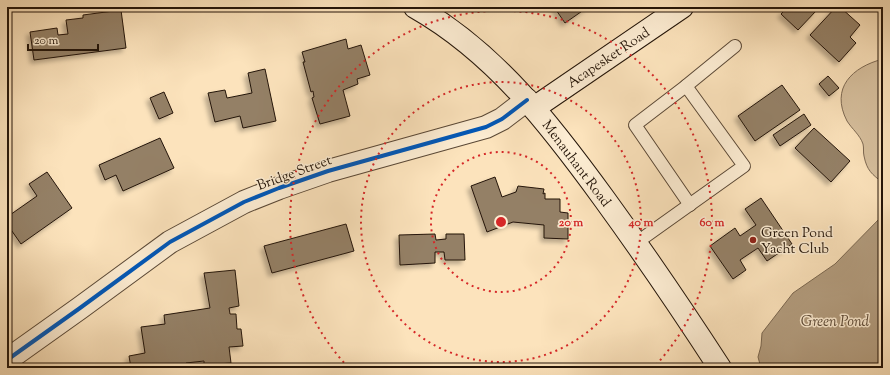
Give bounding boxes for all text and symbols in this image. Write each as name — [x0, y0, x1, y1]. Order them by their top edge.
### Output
street label: Acapesket Road — [564, 23, 655, 94]
scale bar — [28, 26, 98, 52]
text: 20 m — [34, 32, 59, 50]
street label: Menauhant Road — [536, 117, 615, 212]
street label: Bridge Street — [255, 151, 335, 197]
text: 20 m — [559, 214, 583, 232]
text: 40 m — [628, 214, 653, 232]
text: 60 m — [700, 214, 724, 232]
centre of rings — [494, 215, 508, 229]
place label: Green Pond Yacht Club — [761, 224, 833, 260]
marker: Green Pond Yacht Club — [748, 235, 758, 245]
water label: Green Pond — [801, 312, 870, 333]

